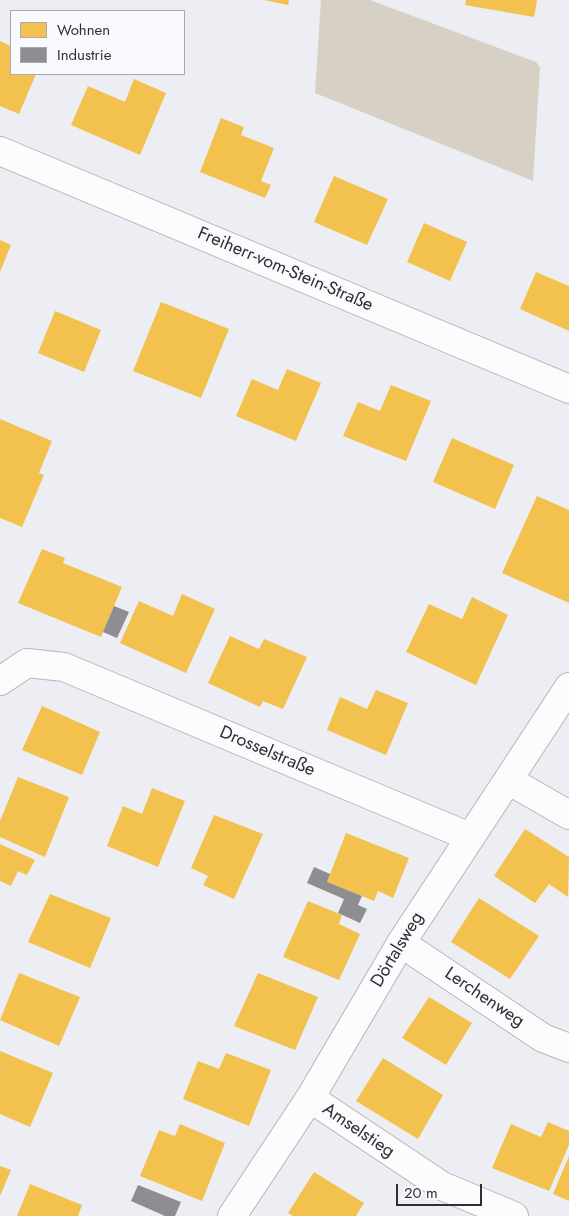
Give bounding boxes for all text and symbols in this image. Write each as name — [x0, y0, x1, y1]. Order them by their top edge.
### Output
legend — [10, 10, 185, 75]
text: Wohnen — [57, 19, 110, 41]
text: Industrie — [57, 44, 111, 66]
street label: Freiherr-vom-Stein-Straße — [194, 223, 376, 317]
street label: Drosselstraße — [216, 722, 318, 782]
street label: Dörtalsweg — [367, 908, 429, 992]
street label: Lerchenweg — [440, 963, 528, 1033]
street label: Amselstieg — [318, 1099, 398, 1163]
scale bar — [399, 1174, 485, 1206]
text: 20 m — [404, 1182, 438, 1204]

